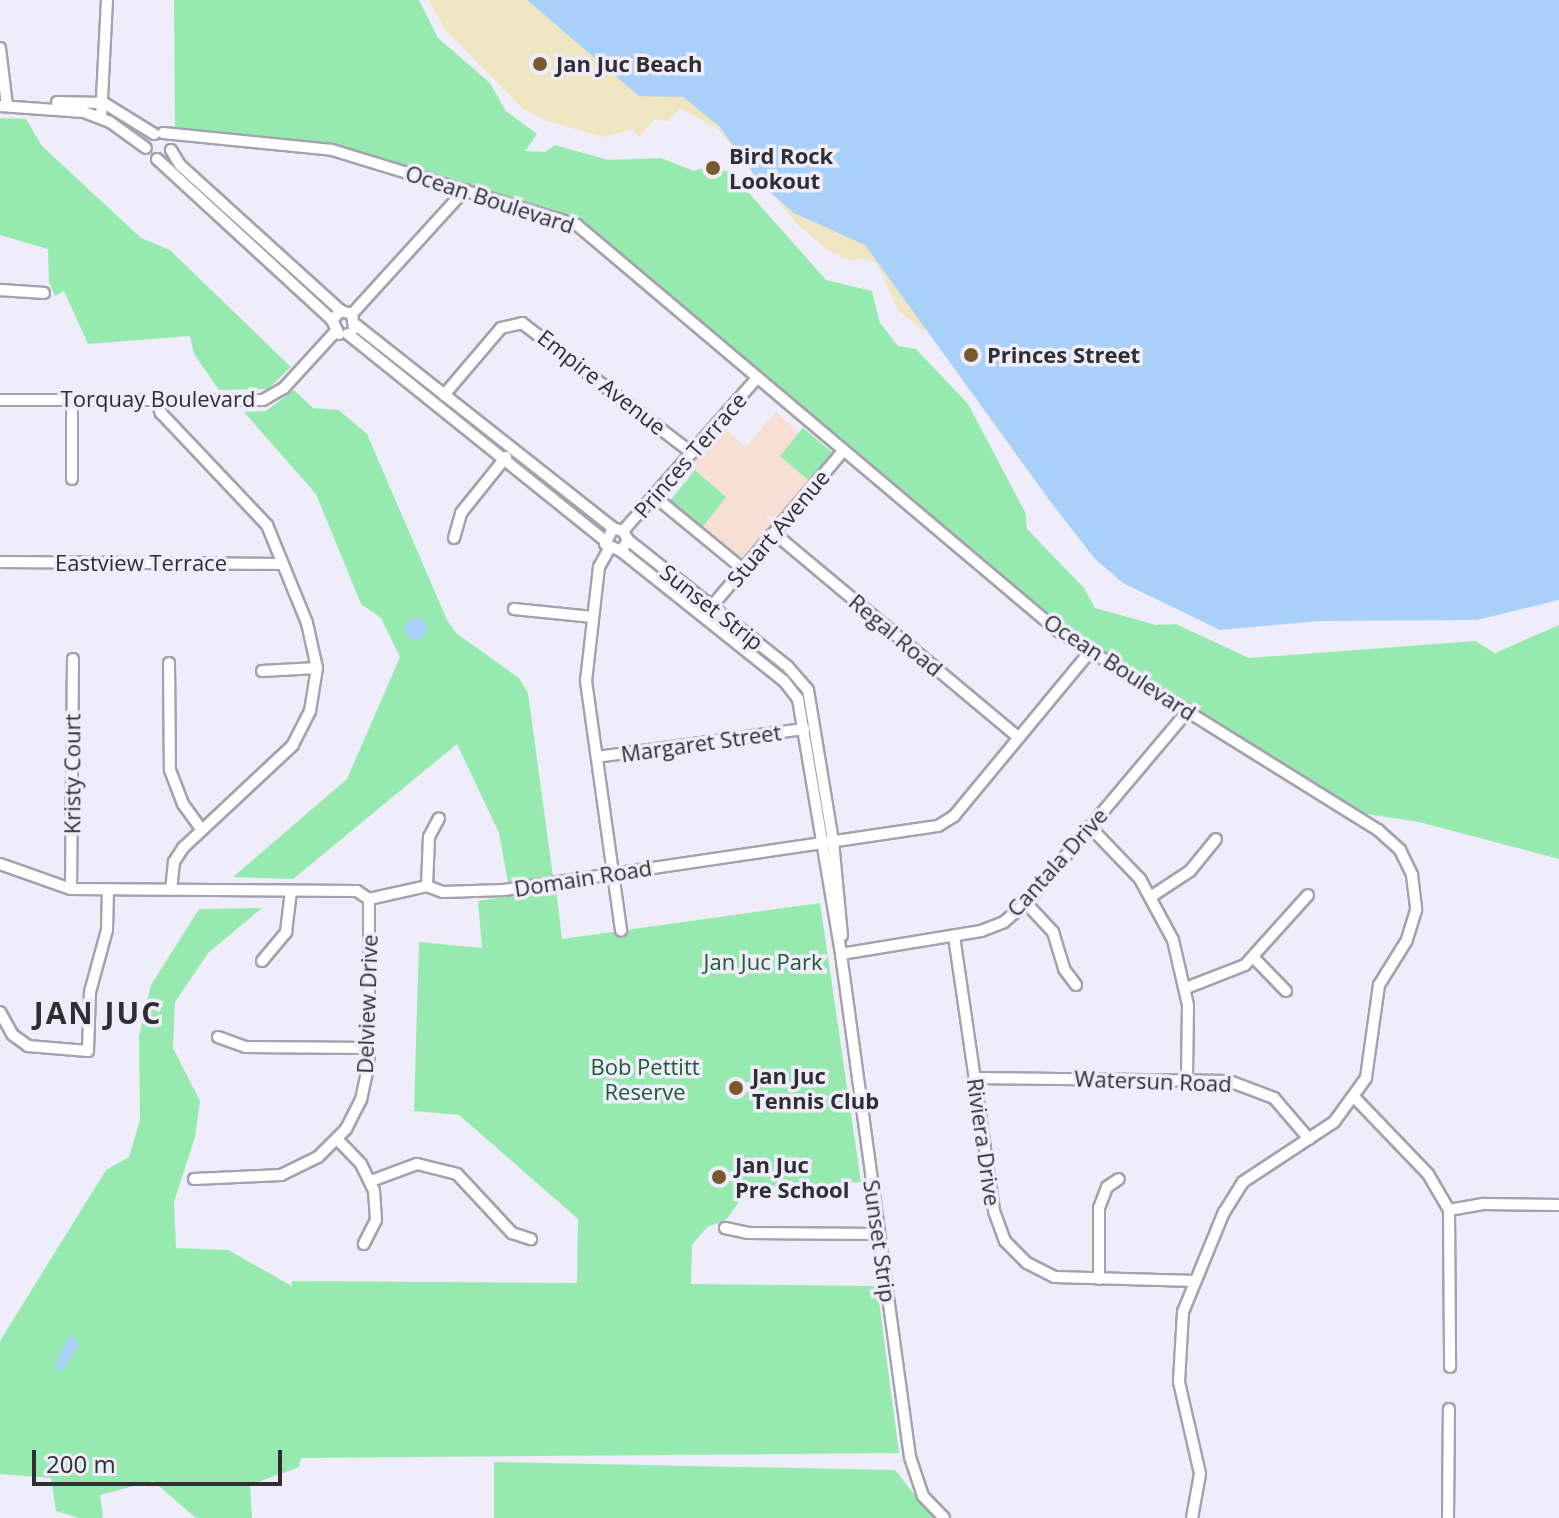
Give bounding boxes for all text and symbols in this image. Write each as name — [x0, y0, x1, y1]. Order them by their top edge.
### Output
place label: Jan Juc Beach — [556, 51, 702, 77]
marker: Jan Juc Beach — [531, 55, 549, 73]
place label: Bird Rock Lookout — [729, 142, 833, 194]
street label: Ocean Boulevard — [402, 159, 578, 239]
marker: Bird Rock Lookout — [704, 159, 722, 177]
street label: Empire Avenue — [533, 324, 671, 440]
place label: Princes Street — [987, 342, 1140, 368]
marker: Princes Street — [962, 346, 980, 364]
street label: Torquay Boulevard — [61, 386, 255, 412]
street label: Princes Terrace — [628, 387, 752, 523]
street label: Stuart Avenue — [721, 464, 835, 592]
street label: Eastview Terrace — [55, 550, 227, 576]
street label: Sunset Strip — [655, 559, 769, 655]
street label: Regal Road — [844, 588, 948, 682]
street label: Ocean Boulevard — [1039, 608, 1201, 726]
street label: Kristy Court — [59, 714, 85, 834]
street label: Margaret Street — [619, 719, 783, 767]
street label: Cantala Drive — [1001, 802, 1113, 922]
street label: Domain Road — [512, 854, 654, 902]
street label: Delview Drive — [351, 934, 383, 1074]
park label: Jan Juc Park — [703, 949, 823, 975]
district label: JAN JUC — [34, 995, 162, 1031]
park label: Bob Pettitt Reserve — [590, 1053, 700, 1104]
place label: Jan Juc Tennis Club — [752, 1062, 879, 1114]
street label: Watersun Road — [1074, 1065, 1232, 1097]
street label: Riviera Drive — [962, 1076, 1006, 1208]
marker: Jan Juc Tennis Club — [727, 1079, 745, 1097]
place label: Jan Juc Pre School — [735, 1151, 849, 1202]
marker: Jan Juc Pre School — [710, 1168, 728, 1186]
street label: Sunset Strip — [858, 1178, 902, 1304]
scale bar — [36, 1434, 286, 1484]
text: 200 m — [46, 1447, 116, 1480]

